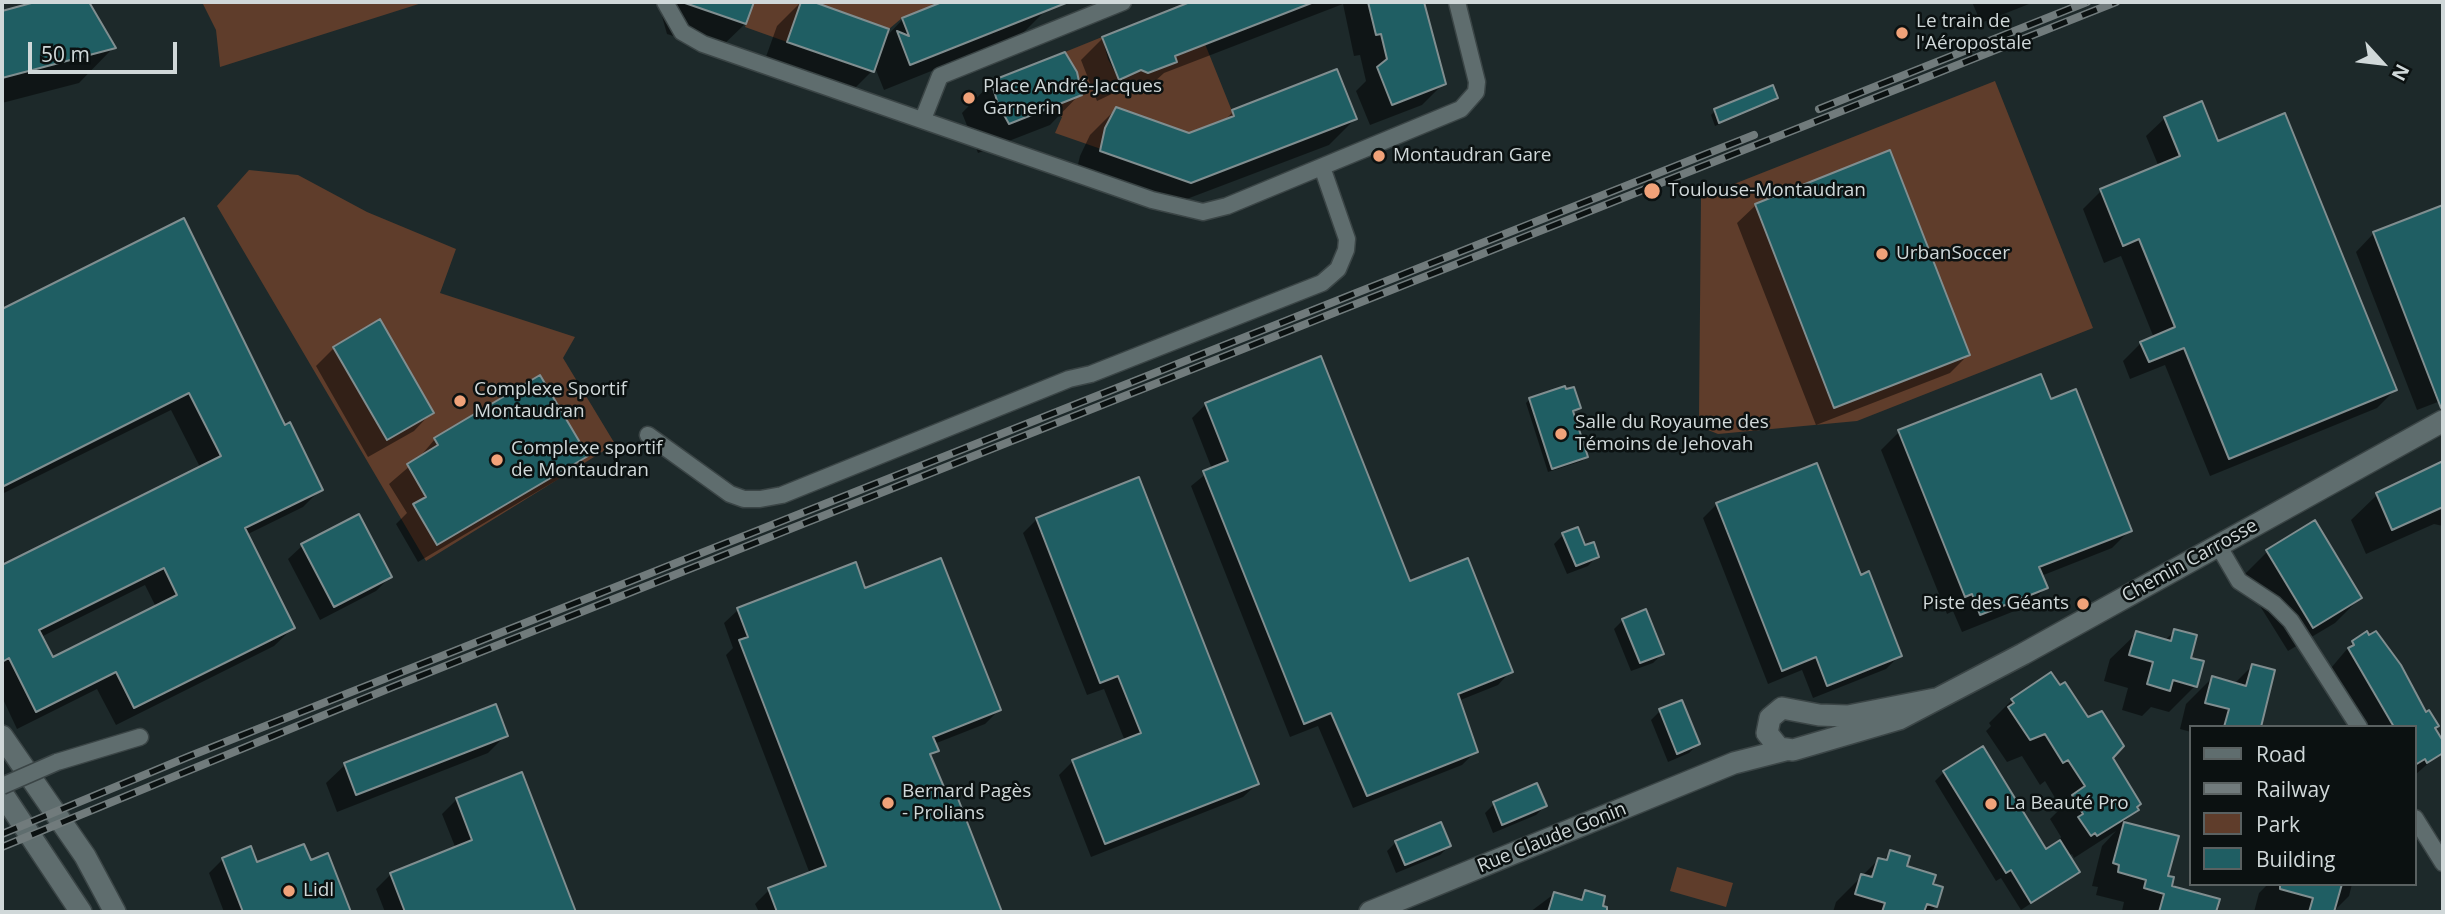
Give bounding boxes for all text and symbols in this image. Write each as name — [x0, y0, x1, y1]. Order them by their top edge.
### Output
place label: Le train de l'Aéropostale — [1916, 11, 2032, 55]
marker: Le train de l'Aéropostale — [1894, 25, 1910, 41]
scale bar — [32, 28, 180, 72]
north arrow — [2347, 28, 2417, 98]
text: 50 m — [41, 40, 90, 68]
text: N — [2386, 60, 2416, 85]
place label: Place André-Jacques Garnerin — [983, 76, 1162, 120]
marker: Place André-Jacques Garnerin — [961, 90, 977, 106]
place label: Montaudran Gare — [1393, 145, 1551, 167]
marker: Montaudran Gare — [1371, 148, 1387, 164]
place label: Toulouse-Montaudran — [1668, 180, 1866, 202]
marker: Toulouse-Montaudran — [1642, 181, 1662, 201]
place label: UrbanSoccer — [1896, 243, 2010, 265]
marker: UrbanSoccer — [1874, 246, 1890, 262]
place label: Complexe Sportif Montaudran — [474, 379, 627, 423]
marker: Complexe Sportif Montaudran — [452, 393, 468, 409]
place label: Salle du Royaume des Témoins de Jehovah — [1575, 412, 1769, 456]
marker: Salle du Royaume des Témoins de Jehovah — [1553, 426, 1569, 442]
place label: Complexe sportif de Montaudran — [511, 438, 662, 482]
marker: Complexe sportif de Montaudran — [489, 452, 505, 468]
street label: Chemin Carrosse — [2118, 514, 2262, 608]
place label: Piste des Géants — [1923, 593, 2069, 615]
marker: Piste des Géants — [2075, 596, 2091, 612]
legend — [2190, 725, 2417, 886]
text: Road — [2256, 740, 2306, 768]
text: Railway — [2256, 775, 2330, 803]
place label: Bernard Pagès - Prolians — [902, 781, 1031, 825]
place label: La Beauté Pro — [2005, 793, 2129, 815]
marker: Bernard Pagès - Prolians — [880, 795, 896, 811]
marker: La Beauté Pro — [1983, 796, 1999, 812]
street label: Rue Claude Gonin — [1474, 798, 1630, 878]
text: Park — [2256, 810, 2300, 838]
text: Building — [2256, 845, 2335, 873]
place label: Lidl — [303, 880, 334, 902]
marker: Lidl — [281, 883, 297, 899]

